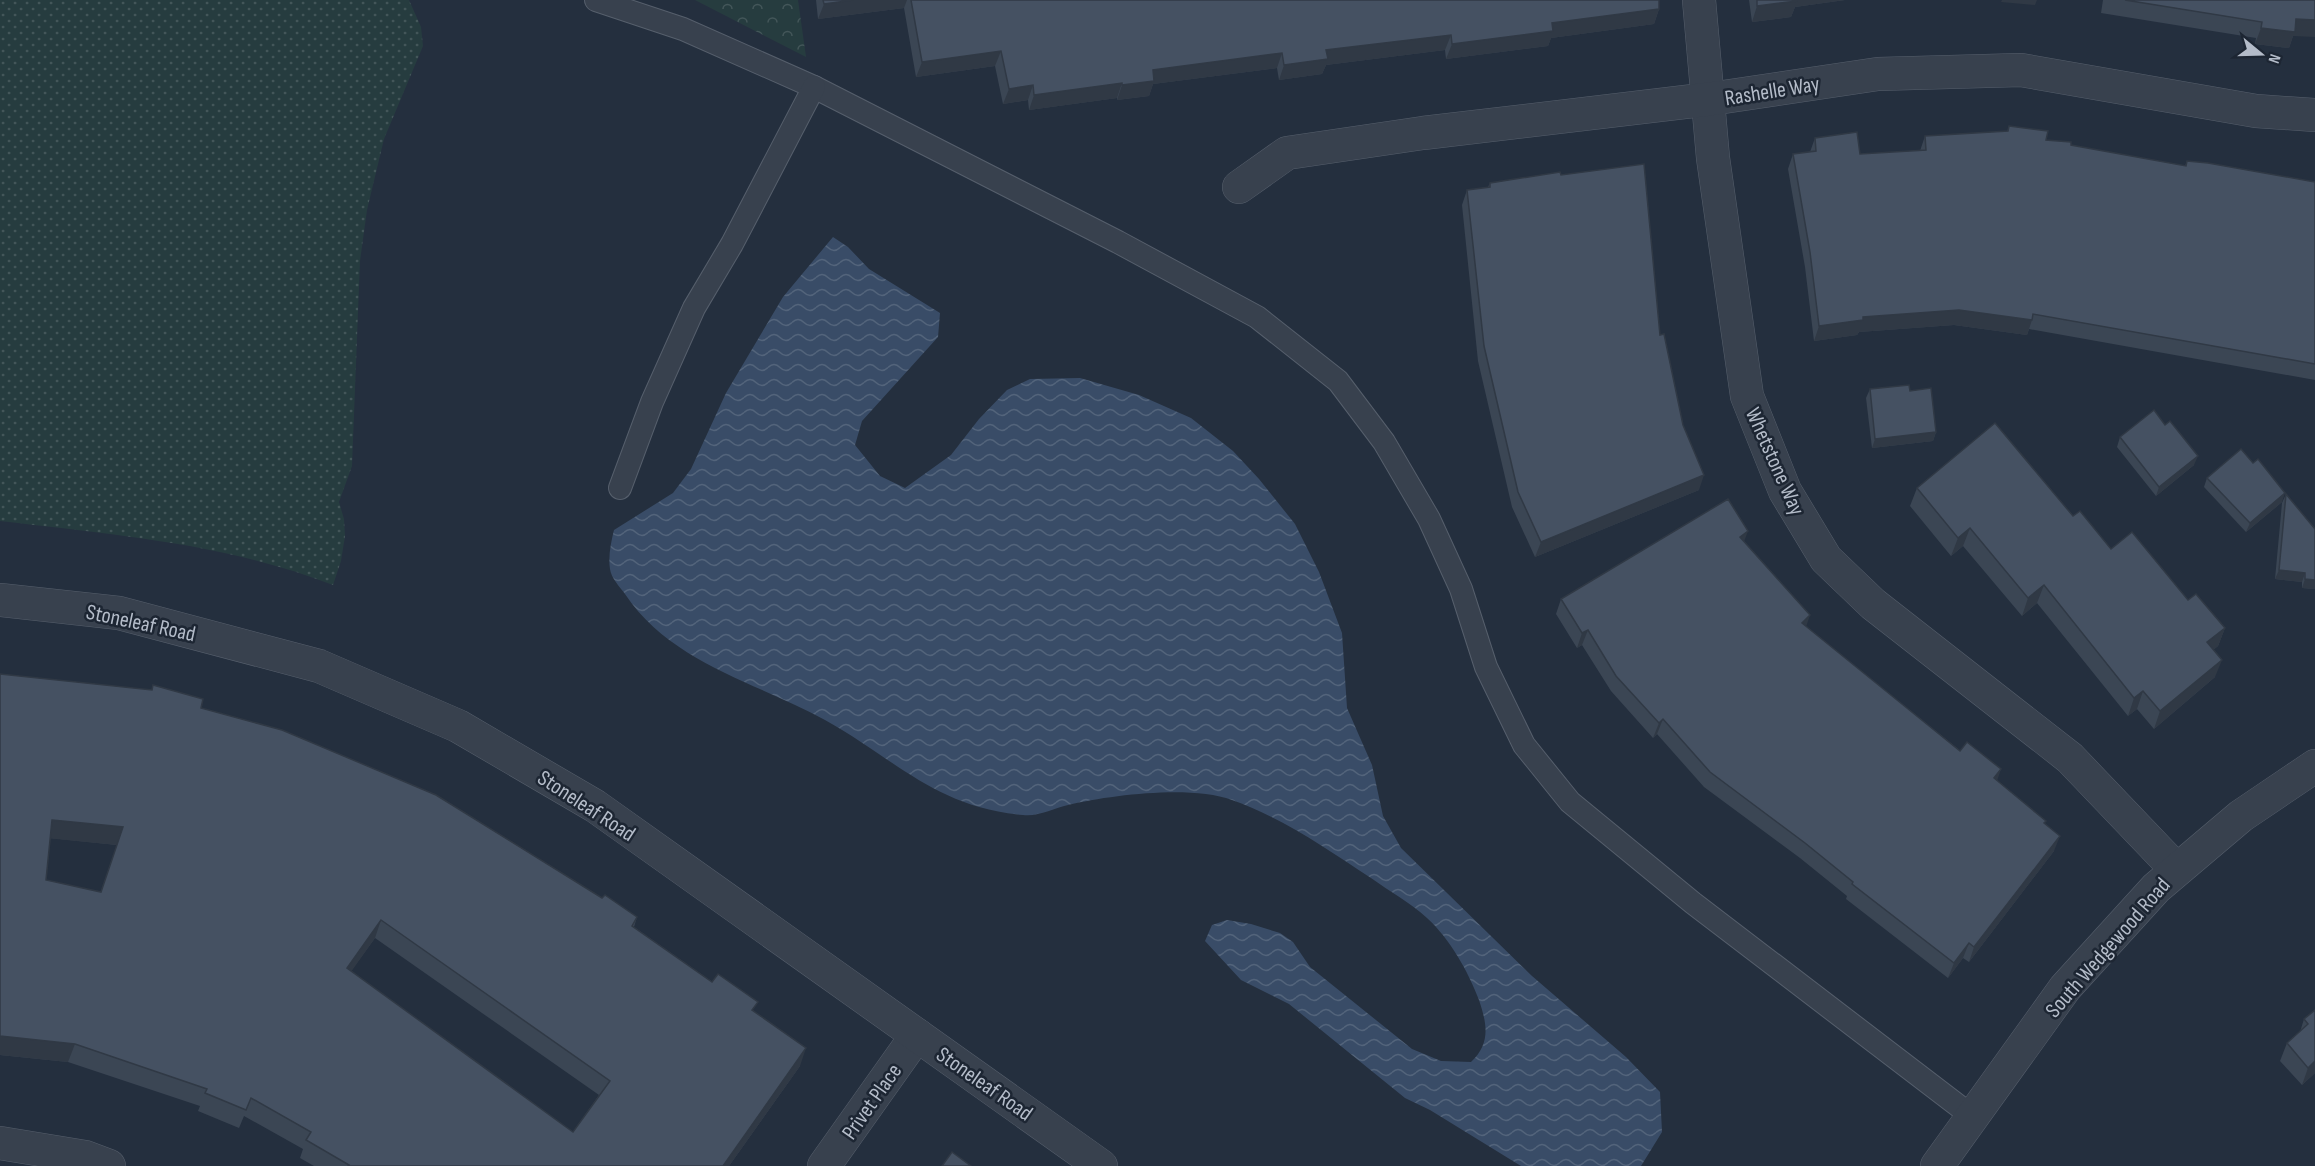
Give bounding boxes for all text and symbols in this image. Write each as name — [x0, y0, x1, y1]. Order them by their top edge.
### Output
north arrow — [2231, 24, 2291, 84]
text: N — [2263, 51, 2284, 66]
street label: Rashelle Way — [1723, 71, 1822, 112]
street label: Whetstone Way — [1739, 404, 1811, 520]
street label: Stoneleaf Road — [83, 599, 198, 648]
street label: Stoneleaf Road — [532, 765, 640, 848]
street label: South Wedgewood Road — [2040, 872, 2176, 1023]
street label: Stoneleaf Road — [931, 1041, 1037, 1127]
street label: Privet Place — [836, 1059, 908, 1145]

